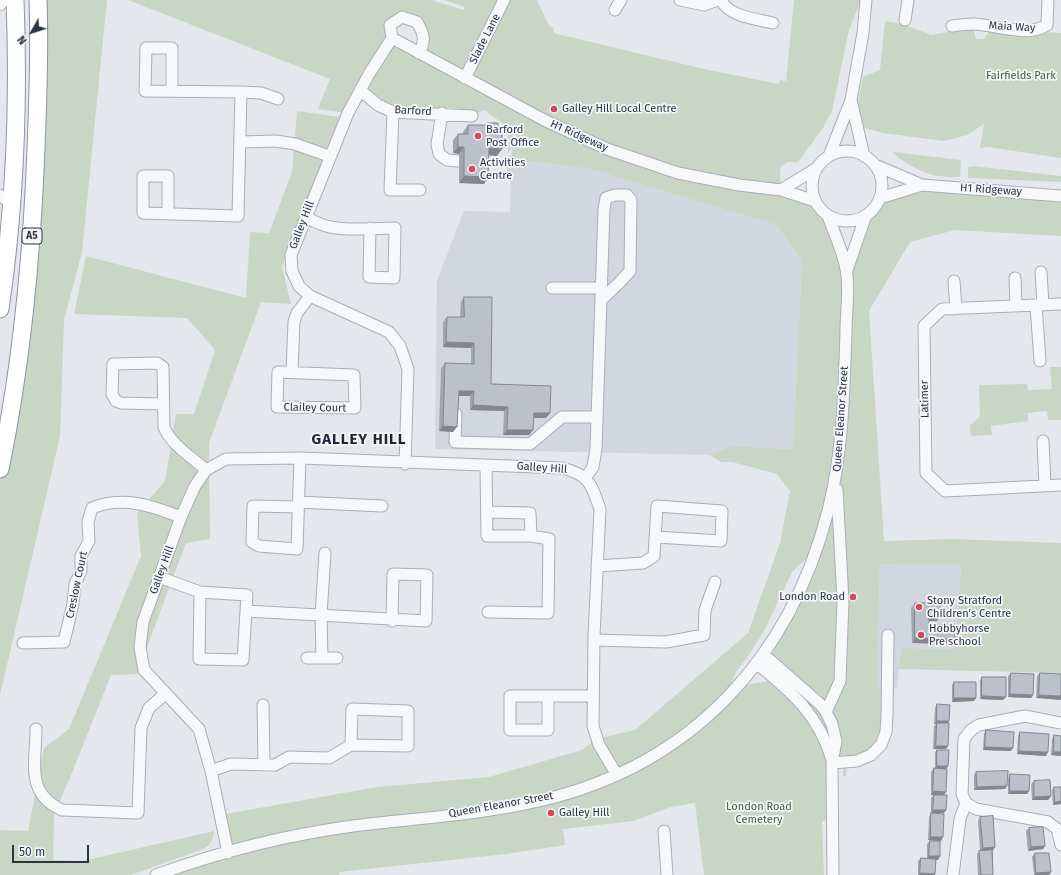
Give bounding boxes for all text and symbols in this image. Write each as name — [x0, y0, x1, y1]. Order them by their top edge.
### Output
north arrow — [12, 12, 52, 52]
street label: Slade Lane — [467, 12, 503, 66]
street label: Maia Way — [988, 19, 1036, 35]
text: N — [15, 33, 30, 47]
park label: Fairfields Park — [986, 69, 1056, 83]
place label: Galley Hill Local Centre — [562, 102, 676, 116]
street label: Barford — [394, 103, 432, 119]
marker: Galley Hill Local Centre — [549, 104, 559, 114]
street label: H1 Ridgeway — [548, 117, 610, 155]
place label: Barford Post Office — [486, 123, 539, 149]
marker: Barford Post Office — [473, 131, 483, 141]
place label: Activities Centre — [480, 156, 525, 182]
marker: Activities Centre — [467, 164, 477, 174]
street label: H1 Ridgeway — [960, 181, 1022, 199]
street label: Galley Hill — [287, 199, 317, 251]
road number: A5 — [22, 228, 42, 244]
street label: Queen Eleanor Street — [831, 366, 851, 472]
street label: Latimer — [918, 380, 932, 418]
street label: Clailey Court — [284, 401, 346, 415]
district label: GALLEY HILL — [312, 431, 406, 449]
street label: Galley Hill — [516, 460, 568, 476]
street label: Galley Hill — [147, 544, 177, 596]
street label: Creslow Court — [63, 550, 91, 620]
place label: London Road — [779, 590, 845, 604]
marker: London Road — [848, 592, 858, 602]
place label: Stony Stratford Children’s Centre — [927, 594, 1011, 620]
marker: Stony Stratford Children’s Centre — [914, 602, 924, 612]
place label: Hobbyhorse Pre school — [929, 622, 989, 648]
marker: Hobbyhorse Pre school — [916, 630, 926, 640]
street label: Queen Eleanor Street — [448, 789, 554, 821]
park label: London Road Cemetery — [726, 800, 792, 826]
place label: Galley Hill — [559, 806, 610, 820]
marker: Galley Hill — [546, 808, 556, 818]
scale bar — [14, 837, 91, 863]
text: 50 m — [19, 845, 45, 859]

